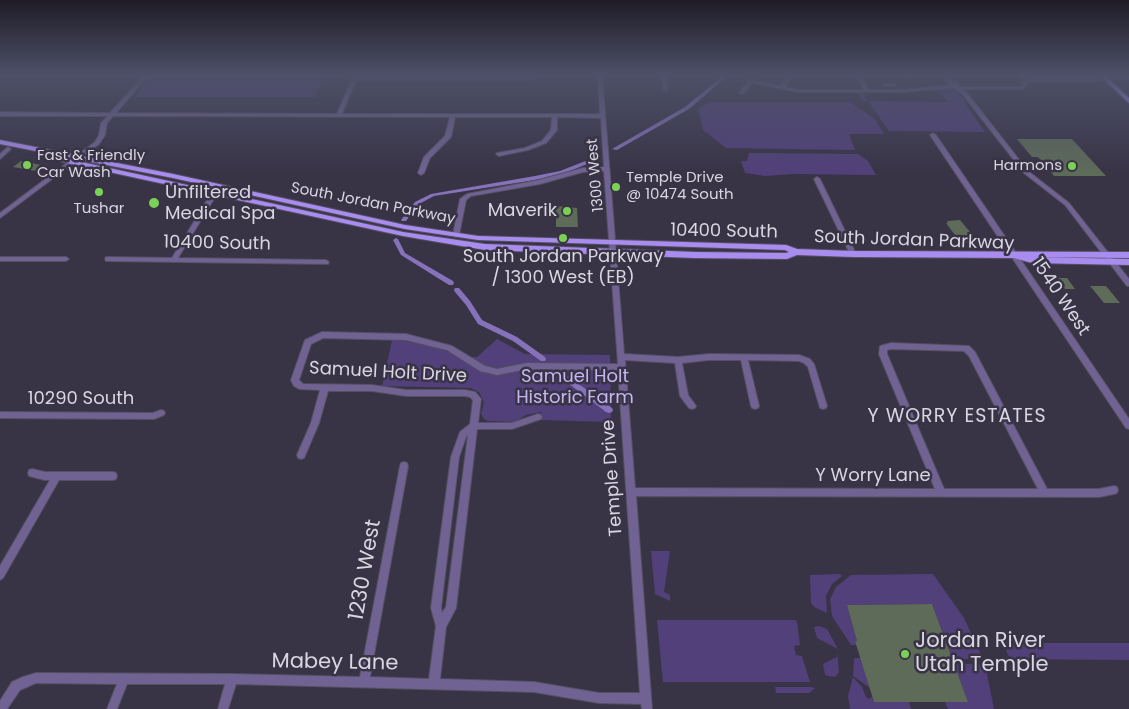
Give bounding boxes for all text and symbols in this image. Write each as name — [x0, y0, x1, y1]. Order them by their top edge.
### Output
street label: 1300 West — [584, 138, 608, 212]
place label: Fast & Friendly Car Wash — [37, 147, 145, 182]
place label: Harmons — [993, 157, 1062, 175]
marker: Fast & Friendly Car Wash — [21, 159, 33, 171]
marker: Harmons — [1066, 160, 1078, 172]
place label: Temple Drive @ 10474 South — [626, 169, 734, 204]
street label: South Jordan Parkway — [289, 179, 457, 229]
marker: Temple Drive @ 10474 South — [610, 181, 622, 193]
place label: Unfiltered Medical Spa — [165, 182, 275, 224]
marker: Tushar — [93, 186, 105, 198]
marker: Unfiltered Medical Spa — [147, 196, 161, 210]
place label: Tushar — [74, 200, 124, 218]
place label: Maverik — [488, 200, 557, 222]
marker: Maverik — [561, 205, 573, 217]
street label: 10400 South — [670, 220, 778, 244]
street label: South Jordan Parkway — [813, 227, 1015, 255]
street label: 10400 South — [163, 232, 271, 256]
marker: South Jordan Parkway / 1300 West (EB) — [557, 232, 569, 244]
place label: South Jordan Parkway / 1300 West (EB) — [463, 246, 663, 288]
street label: 1540 West — [1026, 254, 1094, 340]
street label: Samuel Holt Drive — [309, 358, 467, 388]
park label: Samuel Holt Historic Farm — [516, 366, 634, 408]
street label: 10290 South — [28, 388, 134, 410]
district label: Y WORRY ESTATES — [866, 406, 1048, 428]
street label: Temple Drive — [598, 419, 628, 537]
street label: Y Worry Lane — [815, 465, 931, 487]
street label: 1230 West — [345, 518, 387, 622]
place label: Jordan River Utah Temple — [915, 629, 1048, 679]
marker: Jordan River Utah Temple — [899, 648, 911, 660]
street label: Mabey Lane — [271, 649, 399, 677]

